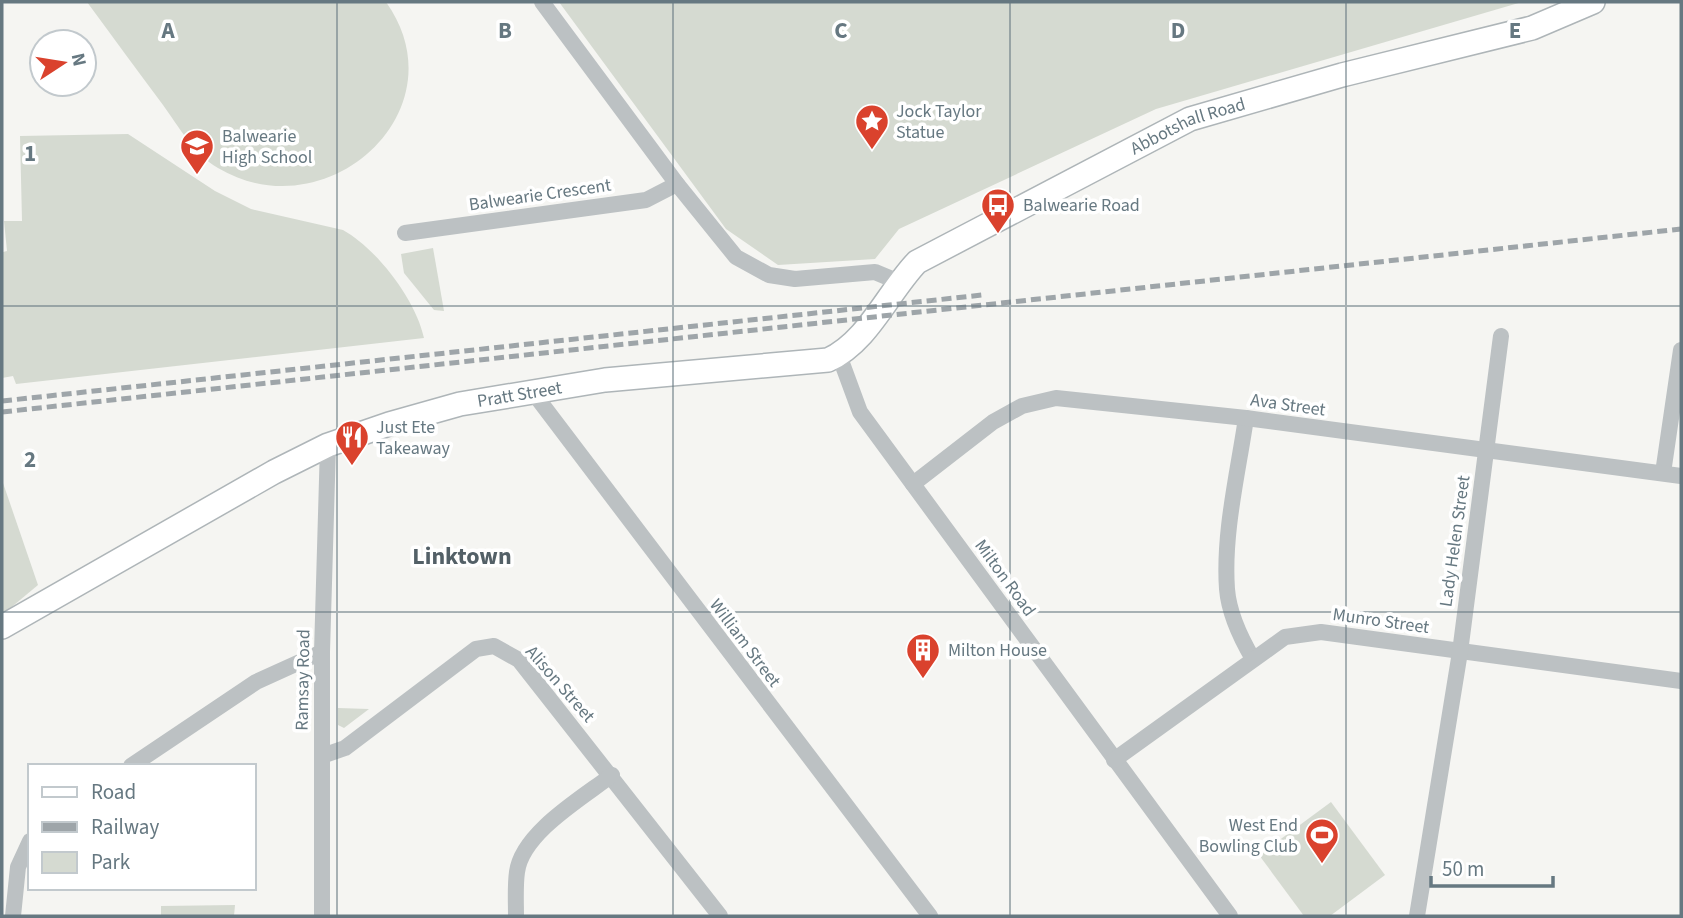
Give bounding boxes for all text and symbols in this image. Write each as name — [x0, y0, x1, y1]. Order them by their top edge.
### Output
text: A — [160, 14, 175, 47]
text: B — [498, 14, 512, 47]
text: C — [834, 14, 848, 47]
text: D — [1171, 14, 1185, 47]
text: E — [1509, 14, 1521, 47]
north arrow — [28, 28, 98, 98]
text: N — [64, 51, 93, 69]
street label: Abbotshall Road — [1126, 91, 1248, 161]
place label: Jock Taylor Statue — [896, 99, 982, 145]
place icon: Jock Taylor Statue — [853, 102, 891, 151]
place label: Balwearie High School — [222, 124, 312, 170]
school or university icon: Balwearie High School — [178, 127, 216, 176]
text: 1 — [24, 137, 36, 170]
street label: Balwearie Crescent — [467, 173, 613, 217]
bus stop icon: Balwearie Road — [979, 186, 1017, 235]
place label: Balwearie Road — [1023, 193, 1140, 218]
street label: Pratt Street — [475, 375, 564, 413]
street label: Ava Street — [1249, 387, 1327, 423]
place label: Just Ete Takeaway — [376, 415, 451, 461]
restaurant icon: Just Ete Takeaway — [333, 418, 371, 467]
text: 2 — [24, 443, 36, 476]
street label: Lady Helen Street — [1433, 474, 1477, 608]
street label: Milton Road — [969, 534, 1041, 622]
district label: Linktown — [412, 539, 512, 574]
street label: William Street — [703, 594, 787, 692]
street label: Munro Street — [1331, 602, 1431, 640]
street label: Ramsay Road — [290, 629, 316, 731]
building icon: Milton House — [904, 631, 942, 680]
place label: Milton House — [948, 638, 1047, 663]
street label: Alison Street — [520, 640, 600, 728]
legend — [28, 764, 256, 890]
text: Road — [91, 777, 136, 807]
text: Railway — [91, 812, 159, 842]
place label: West End Bowling Club — [1199, 813, 1298, 859]
sports icon: West End Bowling Club — [1303, 816, 1341, 865]
scale bar — [1431, 844, 1554, 888]
text: Park — [91, 847, 131, 877]
text: 50 m — [1442, 854, 1484, 884]

